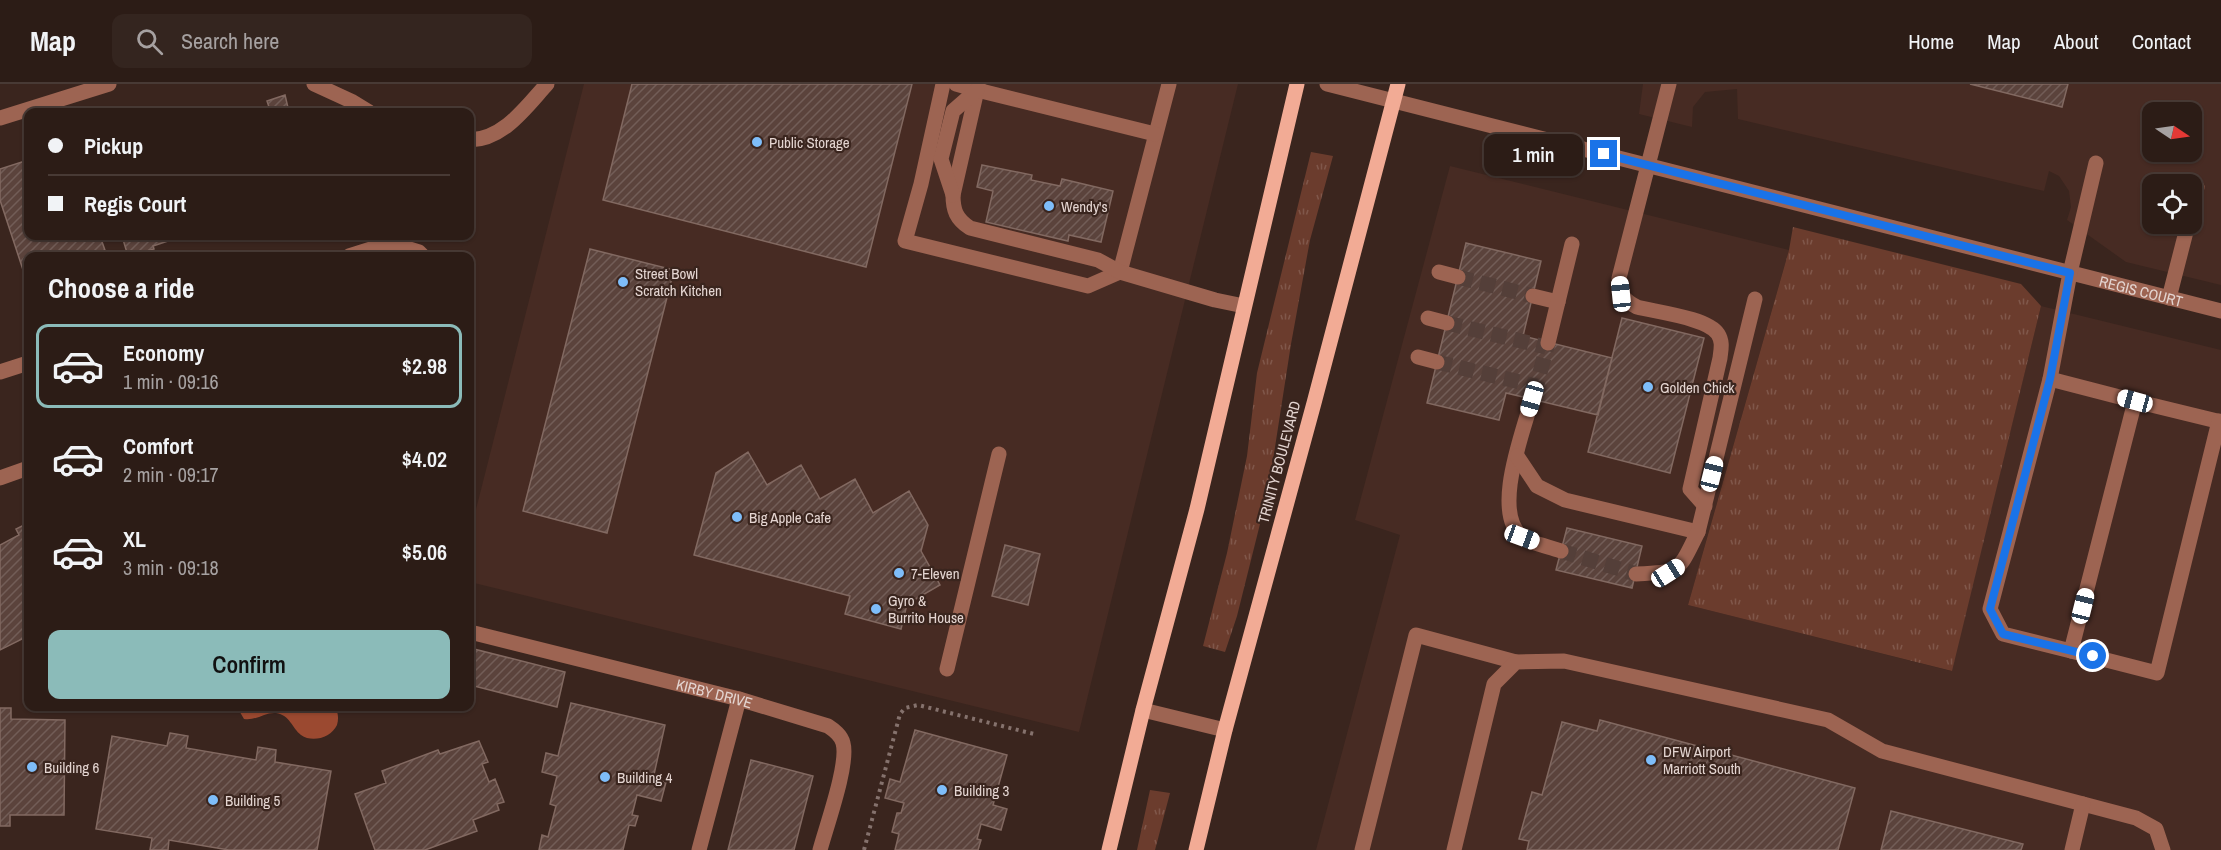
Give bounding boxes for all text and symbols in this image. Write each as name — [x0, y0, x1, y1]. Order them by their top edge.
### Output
search box — [112, 14, 532, 68]
text: Map — [30, 22, 76, 60]
icon: search — [133, 25, 166, 58]
text: Search here — [181, 26, 279, 56]
text: Home — [1908, 27, 1954, 56]
text: Map — [1987, 27, 2021, 56]
text: About — [2054, 27, 2099, 56]
text: Contact — [2132, 27, 2191, 56]
north arrow — [2142, 102, 2202, 162]
map controls — [2142, 102, 2202, 234]
text: Pickup — [84, 131, 143, 161]
place label: Public Storage — [769, 132, 850, 153]
callout: 1 min — [1484, 133, 1583, 175]
marker: Public Storage — [750, 135, 764, 149]
route end — [1590, 140, 1617, 167]
text: 1 min — [1512, 141, 1555, 168]
button: locate — [2142, 174, 2202, 234]
text: Regis Court — [84, 189, 186, 219]
place label: Wendy's — [1061, 196, 1108, 217]
marker: Wendy's — [1042, 199, 1056, 213]
place label: Street Bowl Scratch Kitchen — [635, 263, 722, 301]
text: Choose a ride — [48, 270, 194, 306]
street label: REGIS COURT — [2097, 270, 2186, 312]
marker: Street Bowl Scratch Kitchen — [616, 275, 630, 289]
car — [1610, 275, 1632, 313]
text: Economy — [123, 338, 204, 368]
icon: car — [51, 339, 105, 393]
text: $2.98 — [402, 351, 447, 381]
text: 1 min · 09:16 — [123, 368, 219, 395]
place label: Golden Chick — [1660, 377, 1735, 398]
car — [1518, 379, 1546, 419]
marker: Golden Chick — [1641, 380, 1655, 394]
car — [2115, 388, 2155, 414]
street label: TRINITY BOULEVARD — [1253, 398, 1305, 526]
text: Comfort — [123, 431, 193, 461]
icon: car — [51, 432, 105, 486]
text: $4.02 — [402, 444, 447, 474]
car — [1699, 454, 1725, 494]
text: 2 min · 09:17 — [123, 461, 219, 488]
place label: Big Apple Cafe — [749, 507, 831, 528]
marker: Big Apple Cafe — [730, 510, 744, 524]
car — [1502, 522, 1542, 552]
text: XL — [123, 524, 146, 554]
icon: car — [51, 525, 105, 579]
text: $5.06 — [402, 537, 447, 567]
text: 3 min · 09:18 — [123, 554, 219, 581]
car — [1648, 556, 1688, 590]
place label: 7-Eleven — [911, 563, 960, 584]
marker: 7-Eleven — [892, 566, 906, 580]
car — [2070, 586, 2096, 626]
place label: Gyro & Burrito House — [888, 590, 964, 628]
marker: Gyro & Burrito House — [869, 602, 883, 616]
button: Confirm — [48, 630, 450, 699]
route start — [2079, 642, 2106, 669]
street label: KIRBY DRIVE — [674, 673, 755, 713]
place label: DFW Airport Marriott South — [1663, 741, 1741, 779]
marker: DFW Airport Marriott South — [1644, 753, 1658, 767]
place label: Building 6 — [44, 757, 100, 778]
marker: Building 6 — [25, 760, 39, 774]
place label: Building 4 — [617, 767, 673, 788]
marker: Building 4 — [598, 770, 612, 784]
place label: Building 3 — [954, 780, 1010, 801]
marker: Building 3 — [935, 783, 949, 797]
place label: Building 5 — [225, 790, 281, 811]
marker: Building 5 — [206, 793, 220, 807]

